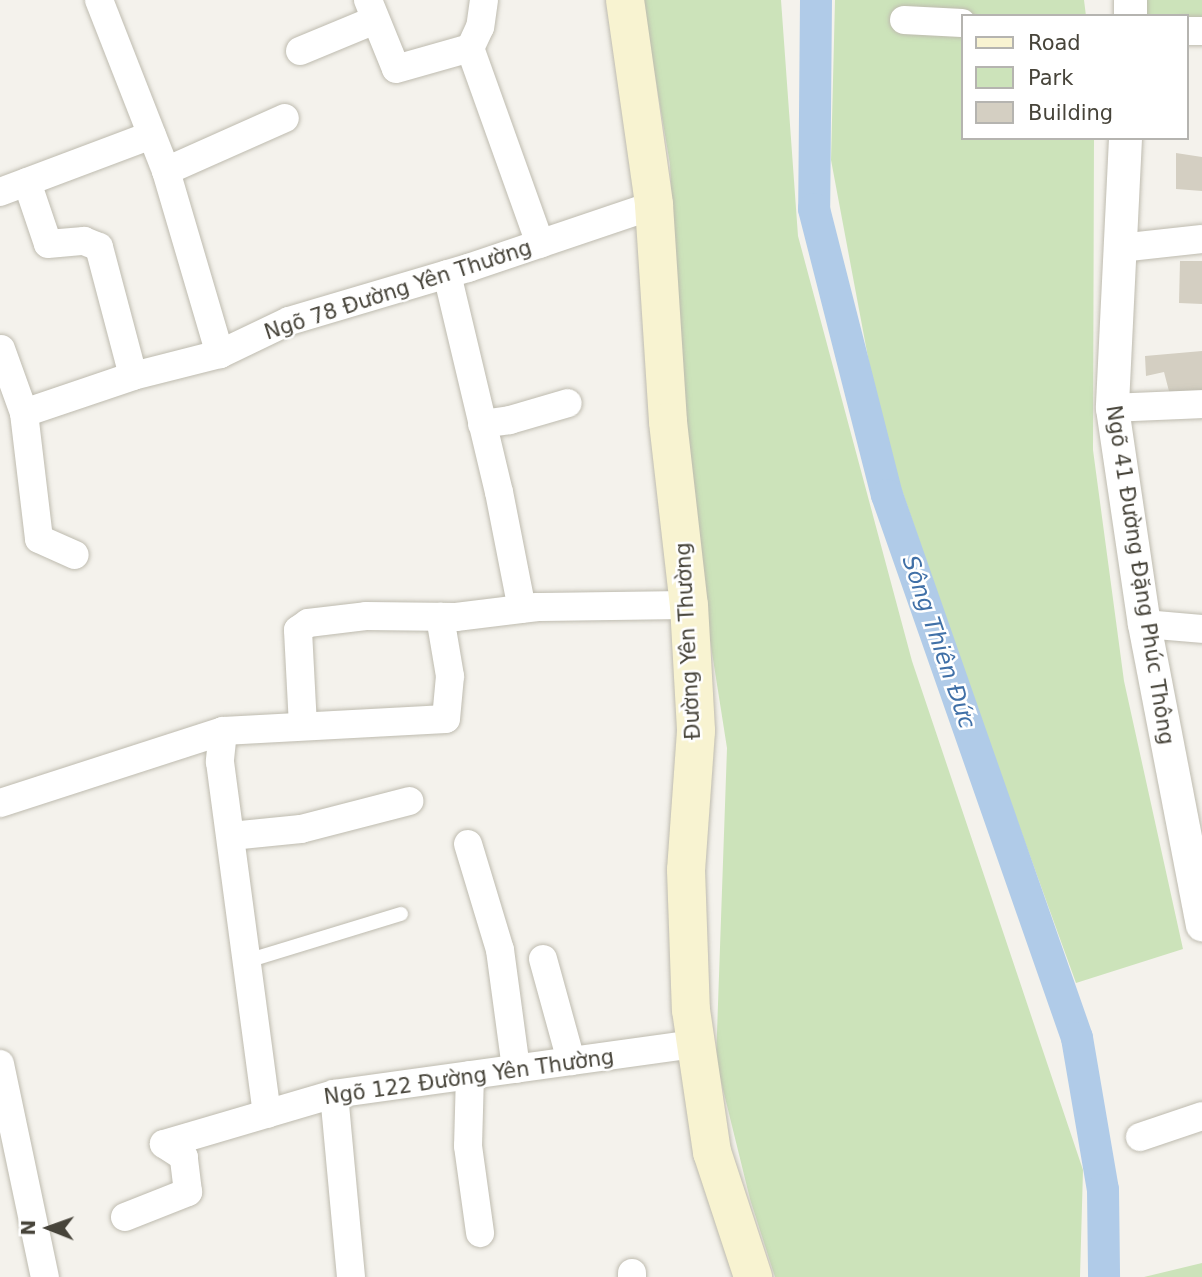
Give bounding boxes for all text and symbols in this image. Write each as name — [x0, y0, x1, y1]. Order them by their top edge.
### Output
legend — [960, 14, 1188, 140]
text: Road — [1028, 31, 1081, 55]
text: Park — [1028, 66, 1073, 90]
text: Building — [1028, 101, 1113, 125]
street label: Ngõ 78 Đường Yên Thường — [261, 235, 535, 345]
street label: Ngõ 41 Đường Đặng Phúc Thông — [1101, 403, 1179, 747]
street label: Đường Yên Thường — [670, 542, 706, 740]
water label: Sông Thiên Đức — [896, 552, 982, 732]
street label: Ngõ 122 Đường Yên Thường — [322, 1044, 616, 1110]
north arrow — [14, 1193, 84, 1263]
text: N — [17, 1219, 39, 1236]

